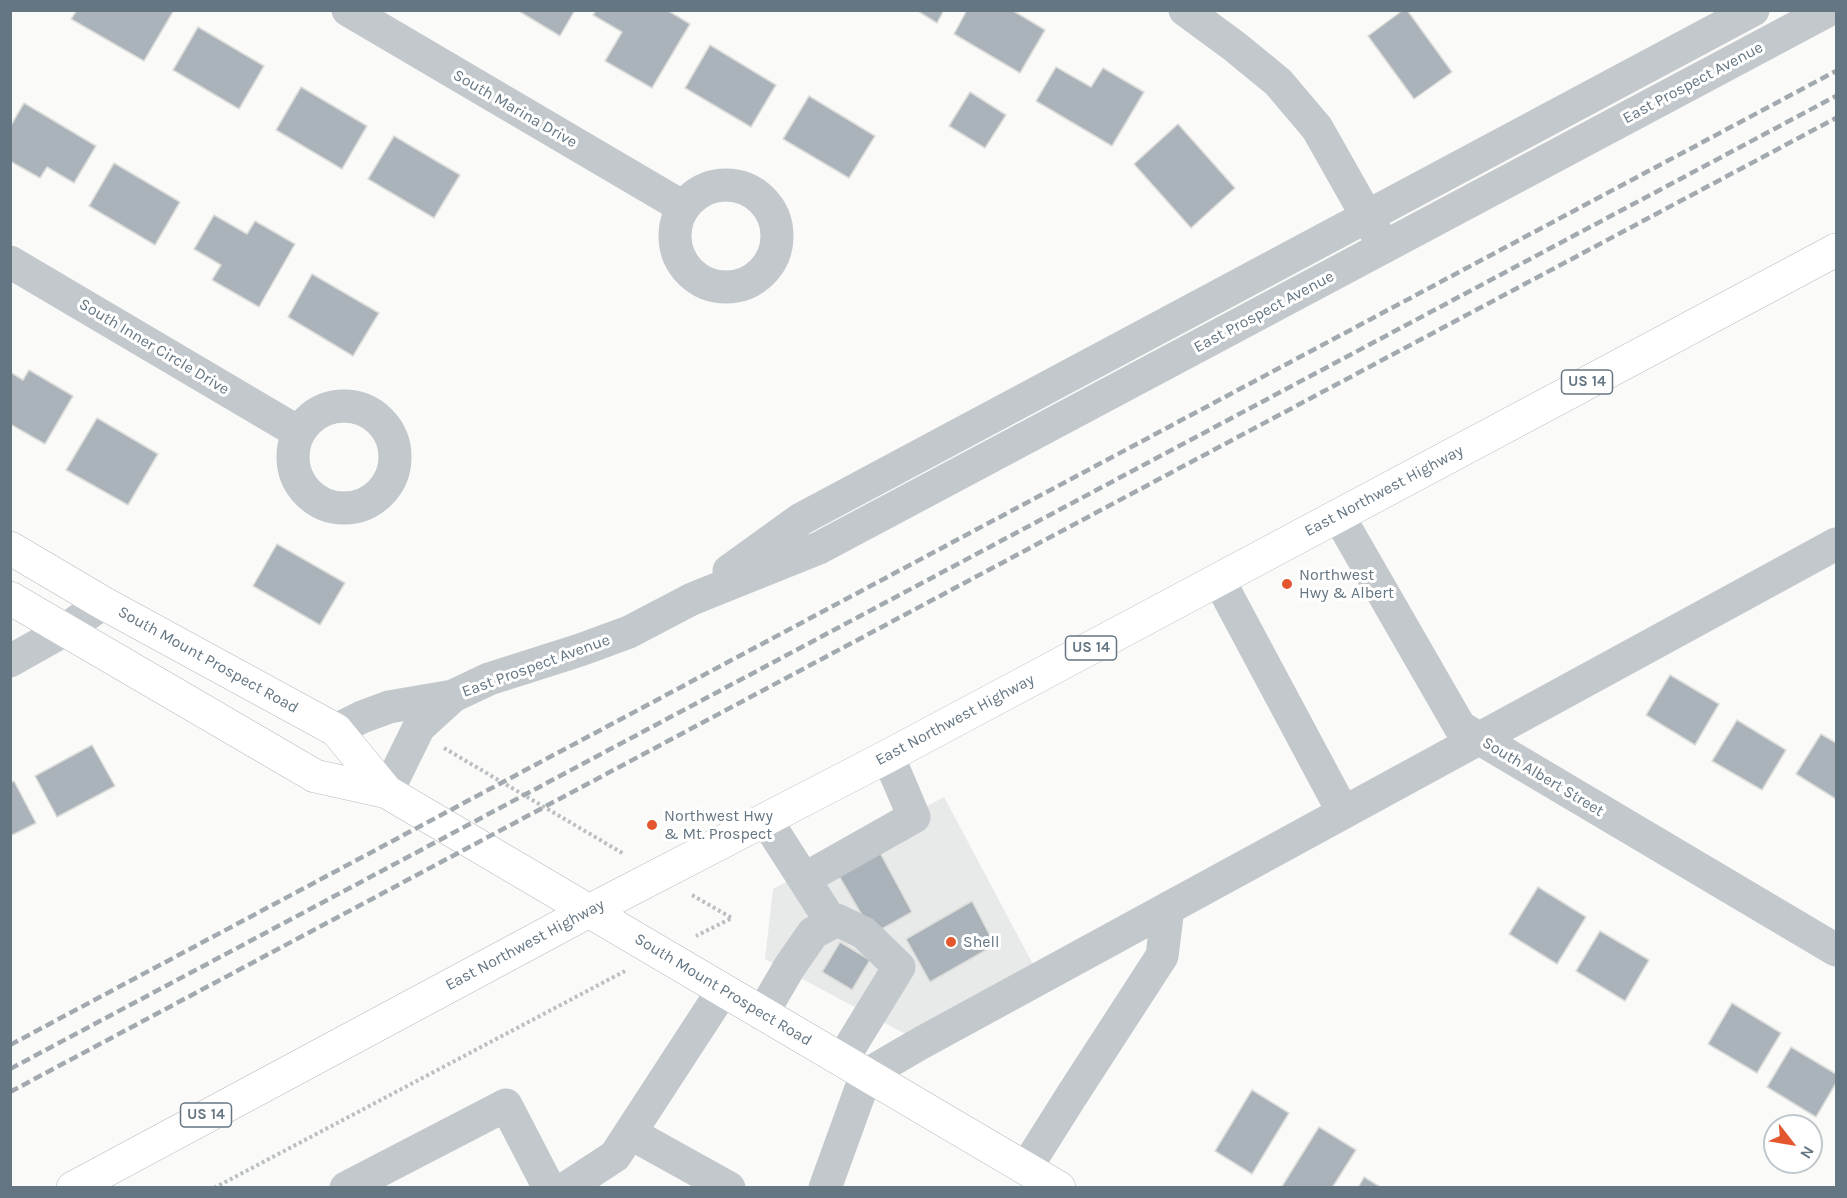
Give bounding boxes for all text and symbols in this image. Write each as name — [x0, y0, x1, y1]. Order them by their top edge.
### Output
street label: East Prospect Avenue — [1620, 38, 1766, 128]
street label: South Marina Drive — [450, 66, 580, 152]
street label: East Prospect Avenue — [1191, 267, 1337, 357]
street label: South Inner Circle Drive — [75, 295, 233, 399]
road number: US 14 — [1562, 370, 1612, 394]
street label: East Northwest Highway — [1301, 441, 1467, 541]
place label: Northwest Hwy & Albert — [1299, 565, 1394, 603]
marker: Northwest Hwy & Albert — [1280, 577, 1294, 591]
street label: South Mount Prospect Road — [114, 602, 302, 718]
street label: East Prospect Avenue — [459, 630, 613, 702]
road number: US 14 — [1066, 636, 1116, 660]
street label: East Northwest Highway — [872, 670, 1038, 770]
street label: South Albert Street — [1479, 733, 1607, 821]
place label: Northwest Hwy & Mt. Prospect — [664, 806, 773, 844]
marker: Northwest Hwy & Mt. Prospect — [645, 818, 659, 832]
street label: East Northwest Highway — [442, 895, 608, 995]
street label: South Mount Prospect Road — [631, 929, 815, 1051]
place label: Shell — [963, 932, 1000, 952]
marker: Shell — [944, 935, 958, 949]
road number: US 14 — [180, 1103, 232, 1127]
north arrow — [1763, 1114, 1823, 1174]
text: N — [1796, 1143, 1818, 1162]

